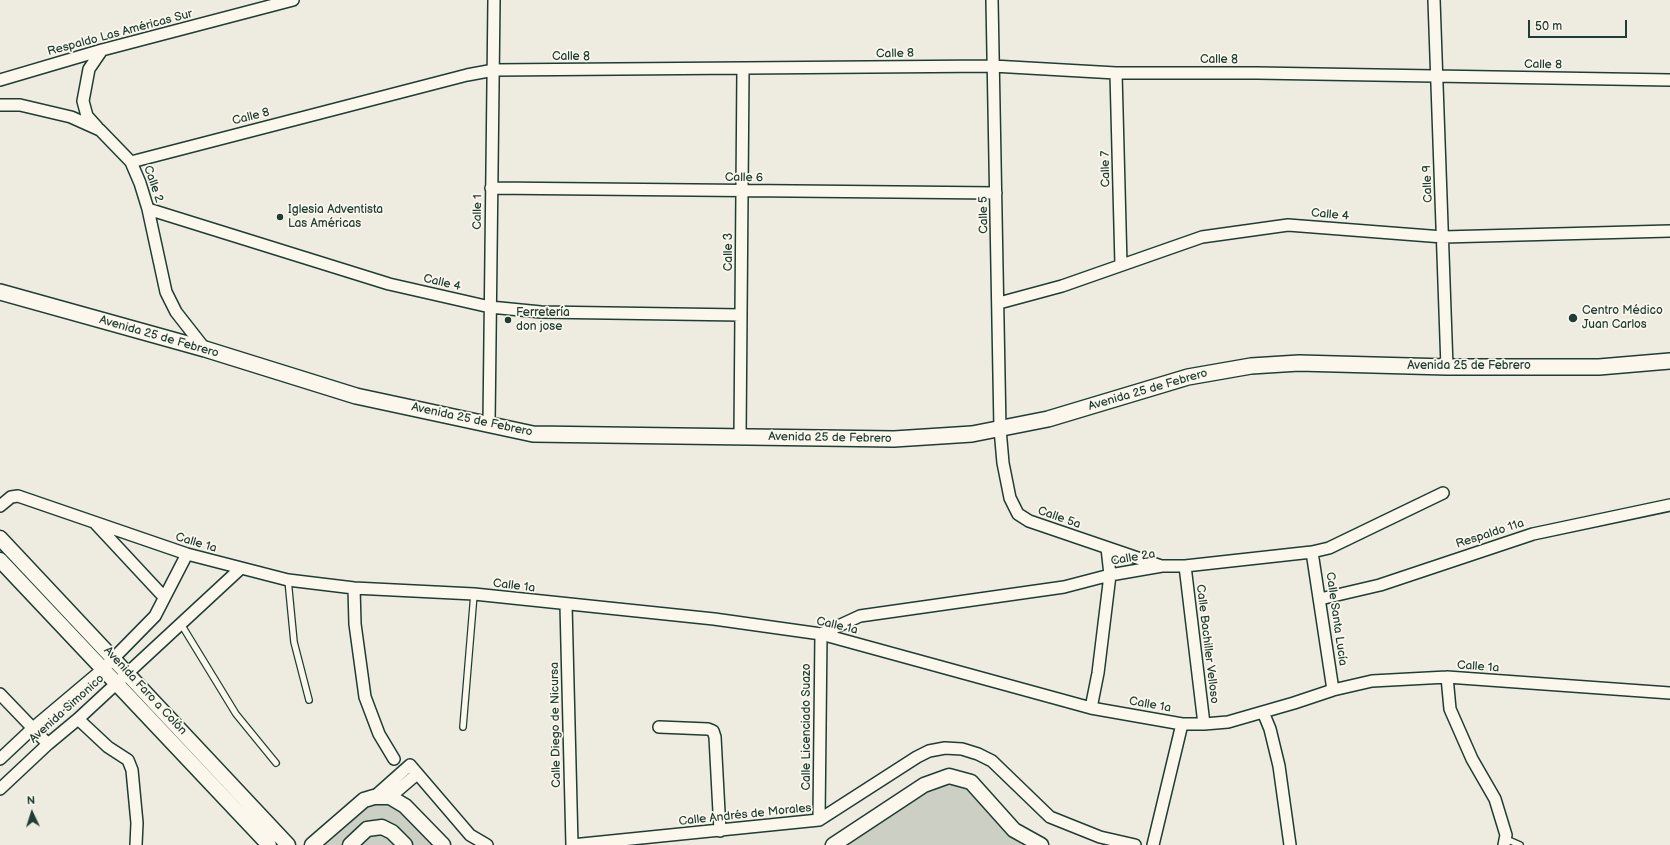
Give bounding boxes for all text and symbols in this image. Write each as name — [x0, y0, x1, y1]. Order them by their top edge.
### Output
street label: Respaldo Las Américas Sur — [46, 7, 194, 59]
scale bar — [1530, 12, 1629, 38]
text: 50 m — [1535, 19, 1562, 34]
street label: Calle 8 — [876, 46, 914, 62]
street label: Calle 8 — [552, 50, 590, 64]
street label: Calle 8 — [1200, 53, 1238, 67]
street label: Calle 8 — [1524, 57, 1562, 73]
street label: Calle 8 — [231, 105, 271, 129]
street label: Calle 7 — [1098, 150, 1114, 188]
street label: Calle 2 — [140, 164, 166, 204]
street label: Calle 9 — [1420, 165, 1436, 203]
street label: Calle 6 — [725, 170, 763, 186]
street label: Calle 1 — [470, 194, 486, 230]
street label: Calle 5 — [976, 196, 992, 234]
place label: Iglesia Adventista Las Américas — [288, 203, 383, 231]
street label: Calle 4 — [1310, 206, 1350, 224]
marker: Iglesia Adventista Las Américas — [275, 212, 285, 222]
street label: Calle 3 — [722, 233, 736, 271]
street label: Calle 4 — [422, 272, 462, 294]
place label: Centro Médico Juan Carlos — [1582, 304, 1663, 332]
place label: Ferretería don jose — [516, 306, 570, 334]
marker: Centro Médico Juan Carlos — [1567, 312, 1579, 324]
street label: Avenida 25 de Febrero — [98, 313, 220, 361]
marker: Ferretería don jose — [503, 315, 513, 325]
street label: Avenida 25 de Febrero — [1407, 359, 1531, 373]
street label: Avenida 25 de Febrero — [1087, 366, 1209, 414]
street label: Avenida 25 de Febrero — [410, 400, 534, 440]
street label: Avenida 25 de Febrero — [768, 430, 892, 446]
street label: Calle 5a — [1036, 504, 1082, 532]
street label: Respaldo 11a — [1454, 516, 1526, 552]
street label: Calle 1a — [174, 530, 218, 556]
street label: Calle 2a — [1110, 547, 1156, 569]
street label: Calle Santa Lucía — [1322, 571, 1350, 667]
street label: Calle 1a — [492, 576, 536, 596]
street label: Calle Bachiller Velloso — [1193, 583, 1221, 705]
street label: Calle 1a — [815, 614, 859, 638]
street label: Avenida Faro a Colón — [100, 644, 190, 738]
street label: Calle 1a — [1456, 658, 1500, 676]
street label: Calle Diego de Nicursa — [548, 662, 564, 788]
street label: Calle Licenciado Suazo — [800, 664, 814, 790]
street label: Avenida Simonico — [27, 672, 107, 746]
street label: Calle 1a — [1128, 694, 1172, 716]
north arrow — [12, 793, 52, 833]
text: N — [27, 794, 36, 807]
street label: Calle Andrés de Morales — [678, 801, 812, 829]

